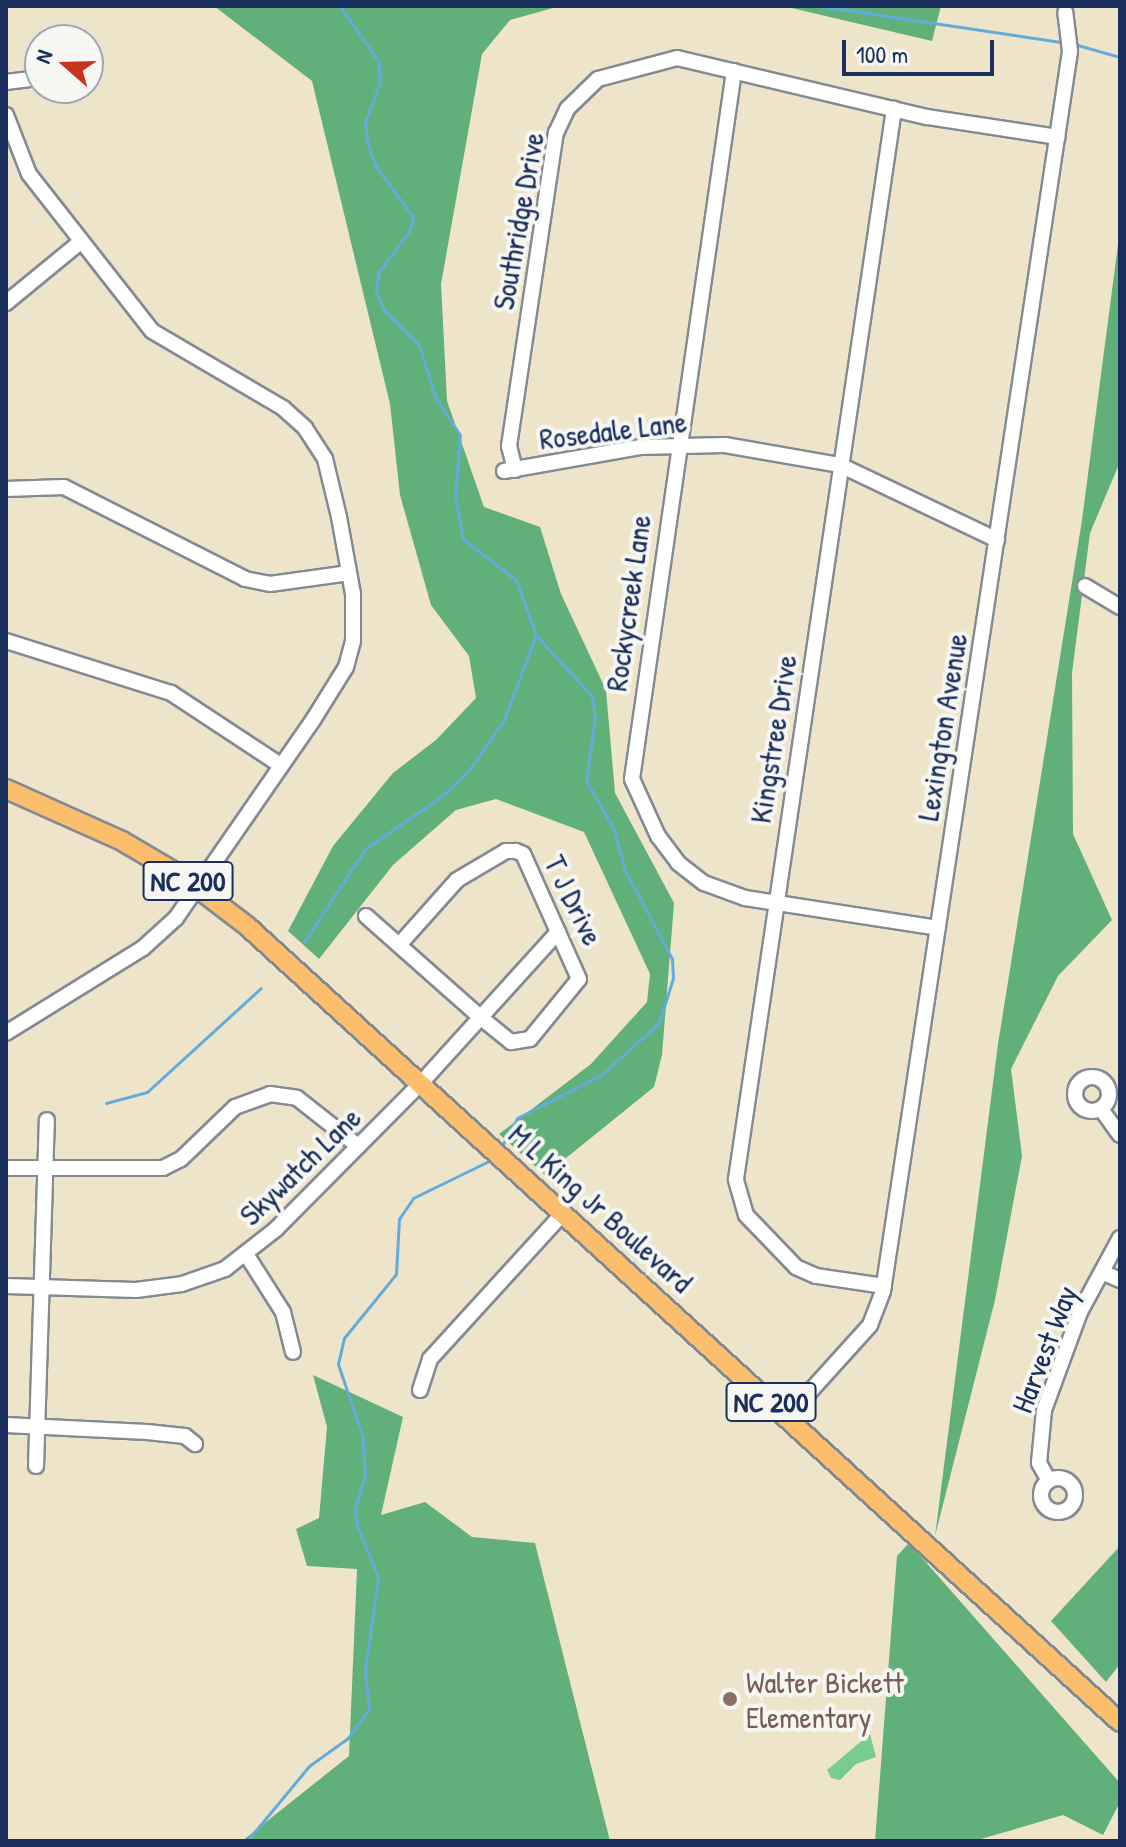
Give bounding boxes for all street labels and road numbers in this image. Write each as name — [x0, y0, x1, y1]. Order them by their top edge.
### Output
street label: Southridge Drive — [485, 130, 551, 312]
street label: Rosedale Lane — [537, 403, 689, 457]
street label: Rockycreek Lane — [598, 513, 658, 693]
street label: Lexington Avenue — [909, 631, 975, 823]
street label: Kingstree Drive — [742, 652, 804, 826]
street label: T J Drive — [537, 849, 611, 951]
road number: NC 200 — [142, 857, 234, 905]
street label: Skywatch Lane — [232, 1099, 368, 1233]
street label: M L King Jr Boulevard — [502, 1116, 700, 1300]
street label: Harvest Way — [1003, 1280, 1085, 1418]
road number: NC 200 — [725, 1378, 817, 1426]

